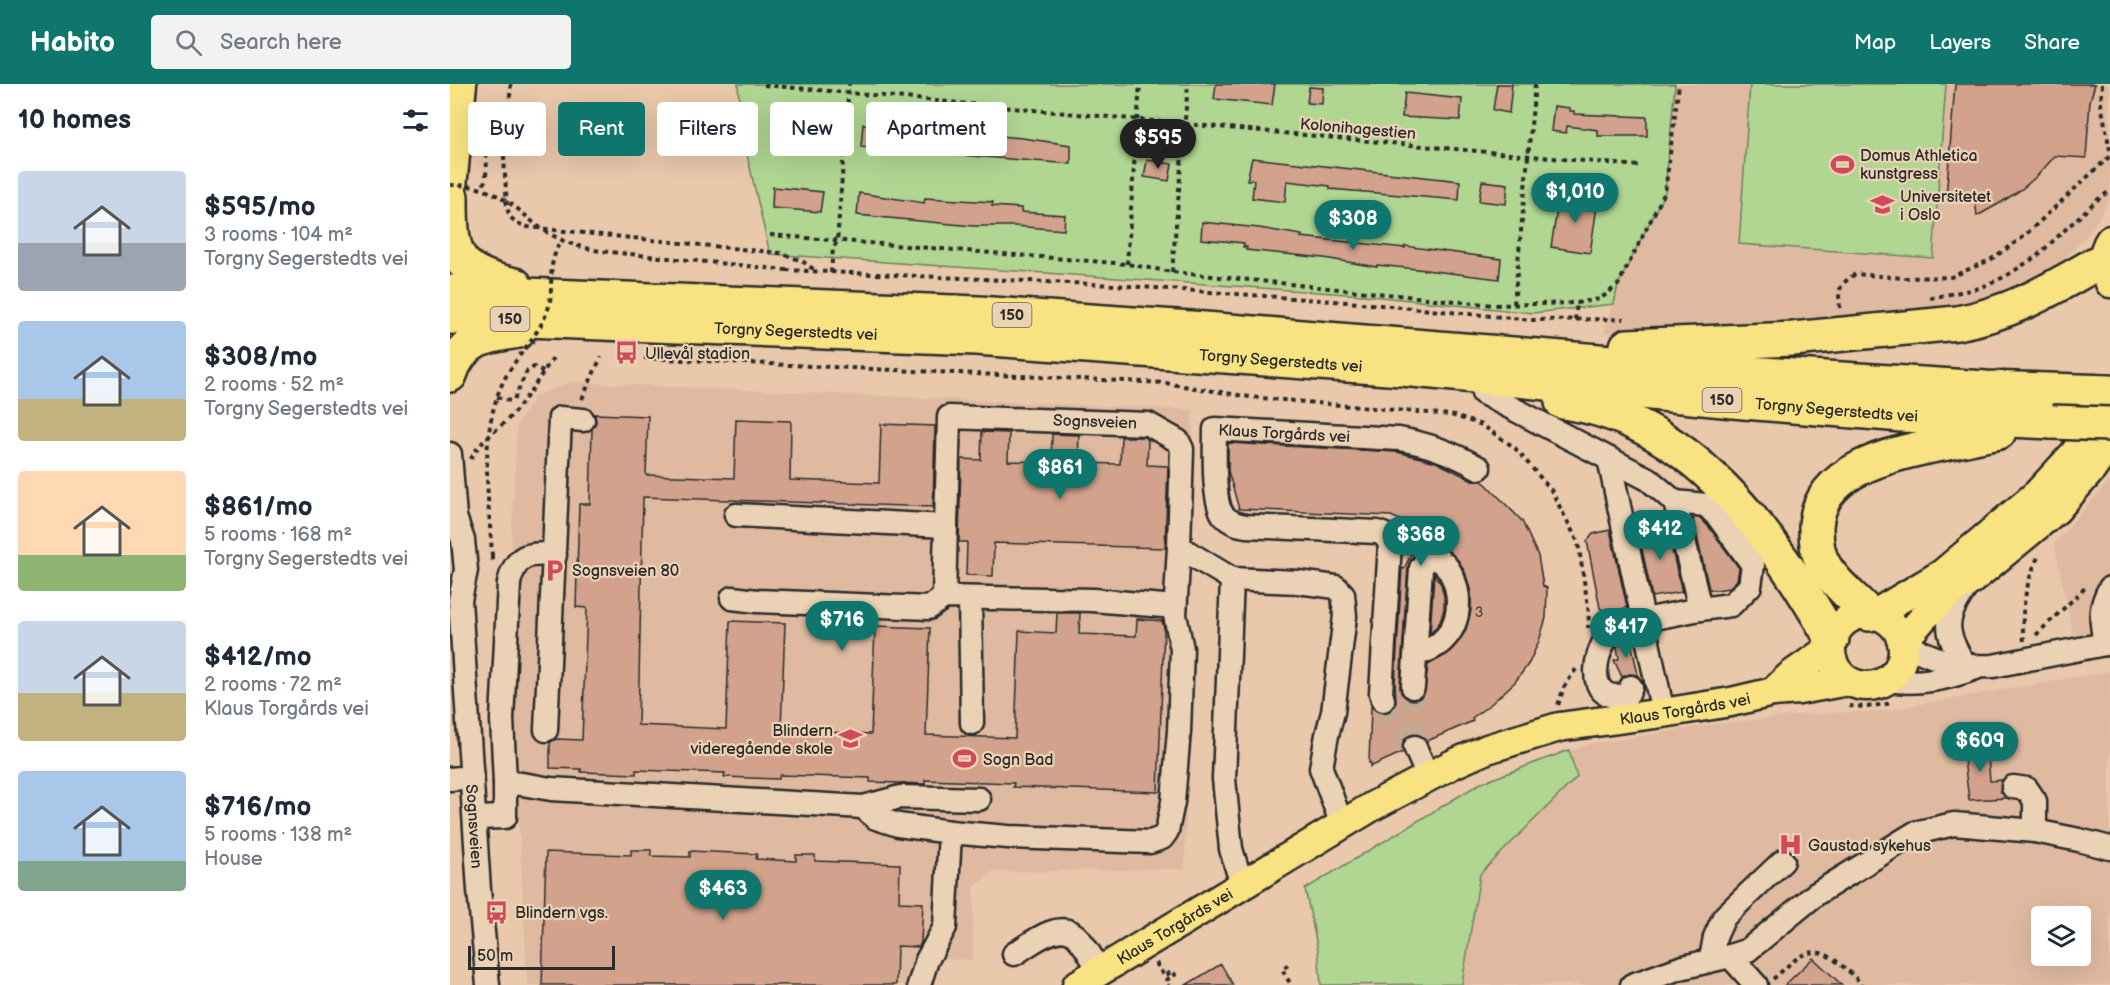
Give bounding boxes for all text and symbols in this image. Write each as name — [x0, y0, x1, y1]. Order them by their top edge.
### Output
search box — [151, 15, 571, 69]
text: Habito — [30, 26, 115, 59]
icon: search — [172, 26, 205, 59]
text: Search here — [220, 29, 342, 56]
text: Map — [1854, 30, 1896, 55]
text: Layers — [1929, 30, 1991, 55]
text: Share — [2024, 30, 2080, 55]
chip: Buy — [468, 102, 546, 156]
chip: Rent — [558, 102, 645, 156]
chip: Filters — [657, 102, 758, 156]
chip: New — [770, 102, 854, 156]
chip: Apartment — [866, 102, 1007, 156]
icon: filters — [399, 104, 432, 137]
text: 10 homes — [18, 105, 131, 136]
street label: Kolonihagestien — [1299, 115, 1417, 144]
pin: $595 — [1122, 119, 1194, 170]
text: $595 — [1134, 126, 1182, 150]
place label: Domus Athletica kunstgress — [1860, 147, 1978, 184]
sports icon: Domus Athletica kunstgress — [1829, 151, 1855, 177]
pin: $1,010 — [1526, 173, 1624, 224]
text: $1,010 — [1545, 180, 1605, 204]
place label: Universitetet i Oslo — [1900, 188, 1991, 225]
text: $595/mo — [204, 192, 316, 223]
school or university icon: Universitetet i Oslo — [1869, 192, 1895, 218]
icon: home — [66, 195, 138, 267]
pin: $308 — [1317, 200, 1389, 251]
text: $308 — [1328, 207, 1378, 231]
text: 3 rooms · 104 m² — [204, 223, 353, 247]
text: Torgny Segerstedts vei — [204, 247, 408, 271]
road number: 150 — [992, 303, 1032, 327]
road number: 150 — [490, 307, 530, 331]
street label: Torgny Segerstedts vei — [714, 320, 878, 345]
bus stop icon: Ullevål stadion — [614, 340, 640, 366]
text: $308/mo — [204, 342, 317, 373]
icon: home — [66, 345, 138, 417]
place label: Ullevål stadion — [645, 345, 750, 364]
street label: Torgny Segerstedts vei — [1198, 346, 1363, 377]
text: 2 rooms · 52 m² — [204, 373, 344, 397]
road number: 150 — [1702, 388, 1742, 412]
street label: Torgny Segerstedts vei — [1754, 395, 1918, 427]
text: Torgny Segerstedts vei — [204, 397, 408, 421]
street label: Sognsveien — [1053, 412, 1137, 433]
street label: Klaus Torgårds vei — [1218, 421, 1351, 447]
pin: $861 — [1024, 449, 1096, 500]
text: $861 — [1037, 456, 1083, 480]
text: $861/mo — [204, 492, 313, 523]
icon: home — [66, 495, 138, 567]
pin: $412 — [1624, 510, 1696, 561]
pin: $368 — [1385, 516, 1457, 567]
text: $412 — [1638, 517, 1682, 541]
text: 5 rooms · 168 m² — [204, 523, 352, 547]
text: $368 — [1397, 523, 1446, 547]
text: Torgny Segerstedts vei — [204, 547, 408, 571]
parking icon: Sognsveien 80 — [541, 557, 567, 583]
place label: Sognsveien 80 — [572, 562, 679, 581]
pin: $716 — [806, 601, 878, 652]
house number: 3 — [1475, 604, 1483, 621]
text: $716 — [820, 608, 864, 632]
pin: $417 — [1590, 608, 1662, 659]
text: $417 — [1604, 615, 1648, 639]
text: $412/mo — [204, 642, 312, 673]
icon: home — [66, 645, 138, 717]
text: 2 rooms · 72 m² — [204, 673, 342, 697]
street label: Klaus Torgårds vei — [1619, 690, 1752, 730]
text: Klaus Torgårds vei — [204, 697, 369, 721]
place label: Blindern videregående skole — [690, 722, 834, 759]
pin: $609 — [1944, 722, 2016, 773]
school or university icon: Blindern videregående skole — [838, 726, 864, 752]
text: $609 — [1955, 729, 2005, 753]
sports icon: Sogn Bad — [952, 746, 978, 772]
place label: Sogn Bad — [983, 751, 1054, 770]
street label: Sognsveien — [461, 784, 486, 869]
text: $716/mo — [204, 792, 311, 823]
icon: home — [66, 795, 138, 867]
text: 5 rooms · 138 m² — [204, 823, 352, 847]
hospital icon: Gaustad sykehus — [1777, 832, 1803, 858]
place label: Gaustad sykehus — [1808, 837, 1931, 856]
text: House — [204, 847, 263, 871]
pin: $463 — [687, 870, 759, 921]
text: $463 — [699, 877, 747, 901]
street label: Klaus Torgårds vei — [1114, 885, 1237, 970]
bus stop icon: Blindern vgs. — [484, 899, 510, 925]
place label: Blindern vgs. — [515, 904, 608, 923]
map controls — [2031, 906, 2091, 966]
button: layers — [2031, 906, 2091, 966]
scale bar — [468, 943, 615, 970]
text: 50 m — [477, 947, 513, 966]

